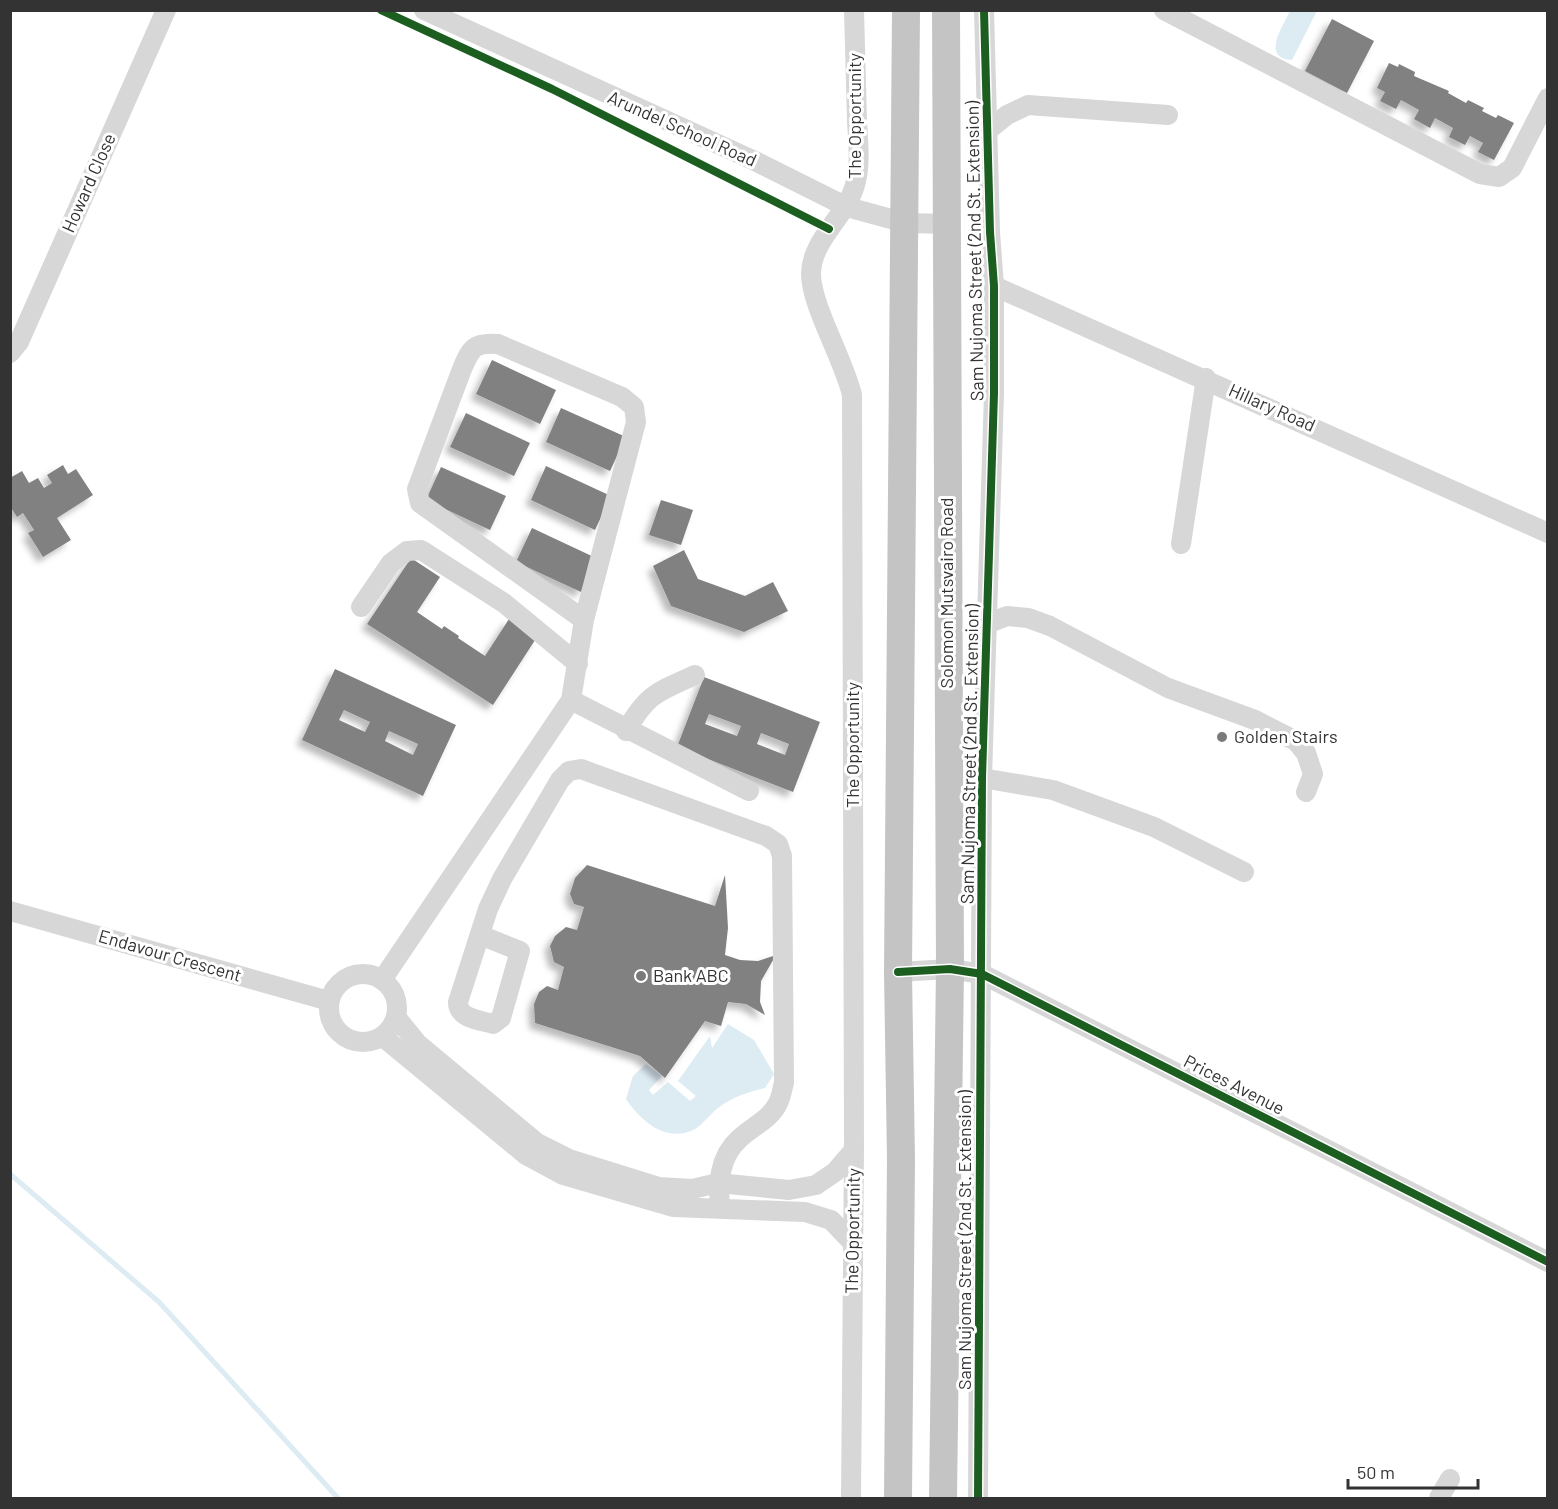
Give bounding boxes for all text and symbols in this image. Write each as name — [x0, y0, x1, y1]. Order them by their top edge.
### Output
street label: The Opportunity — [843, 53, 865, 179]
street label: Arundel School Road — [605, 85, 760, 171]
street label: Sam Nujoma Street (2nd St. Extension) — [960, 100, 988, 401]
street label: Howard Close — [56, 130, 120, 236]
street label: Hillary Road — [1226, 378, 1319, 436]
street label: Solomon Mutsvairo Road — [935, 497, 957, 689]
street label: Sam Nujoma Street (2nd St. Extension) — [955, 603, 983, 904]
street label: The Opportunity — [841, 682, 863, 808]
place label: Golden Stairs — [1234, 725, 1338, 747]
marker: Golden Stairs — [1215, 730, 1229, 744]
street label: Endavour Crescent — [96, 924, 244, 986]
place label: Bank ABC — [653, 964, 729, 986]
marker: Bank ABC — [634, 969, 648, 983]
street label: Prices Avenue — [1180, 1049, 1288, 1119]
street label: Sam Nujoma Street (2nd St. Extension) — [953, 1090, 975, 1390]
street label: The Opportunity — [840, 1168, 864, 1294]
scale bar — [1348, 1452, 1478, 1490]
text: 50 m — [1357, 1461, 1395, 1483]

